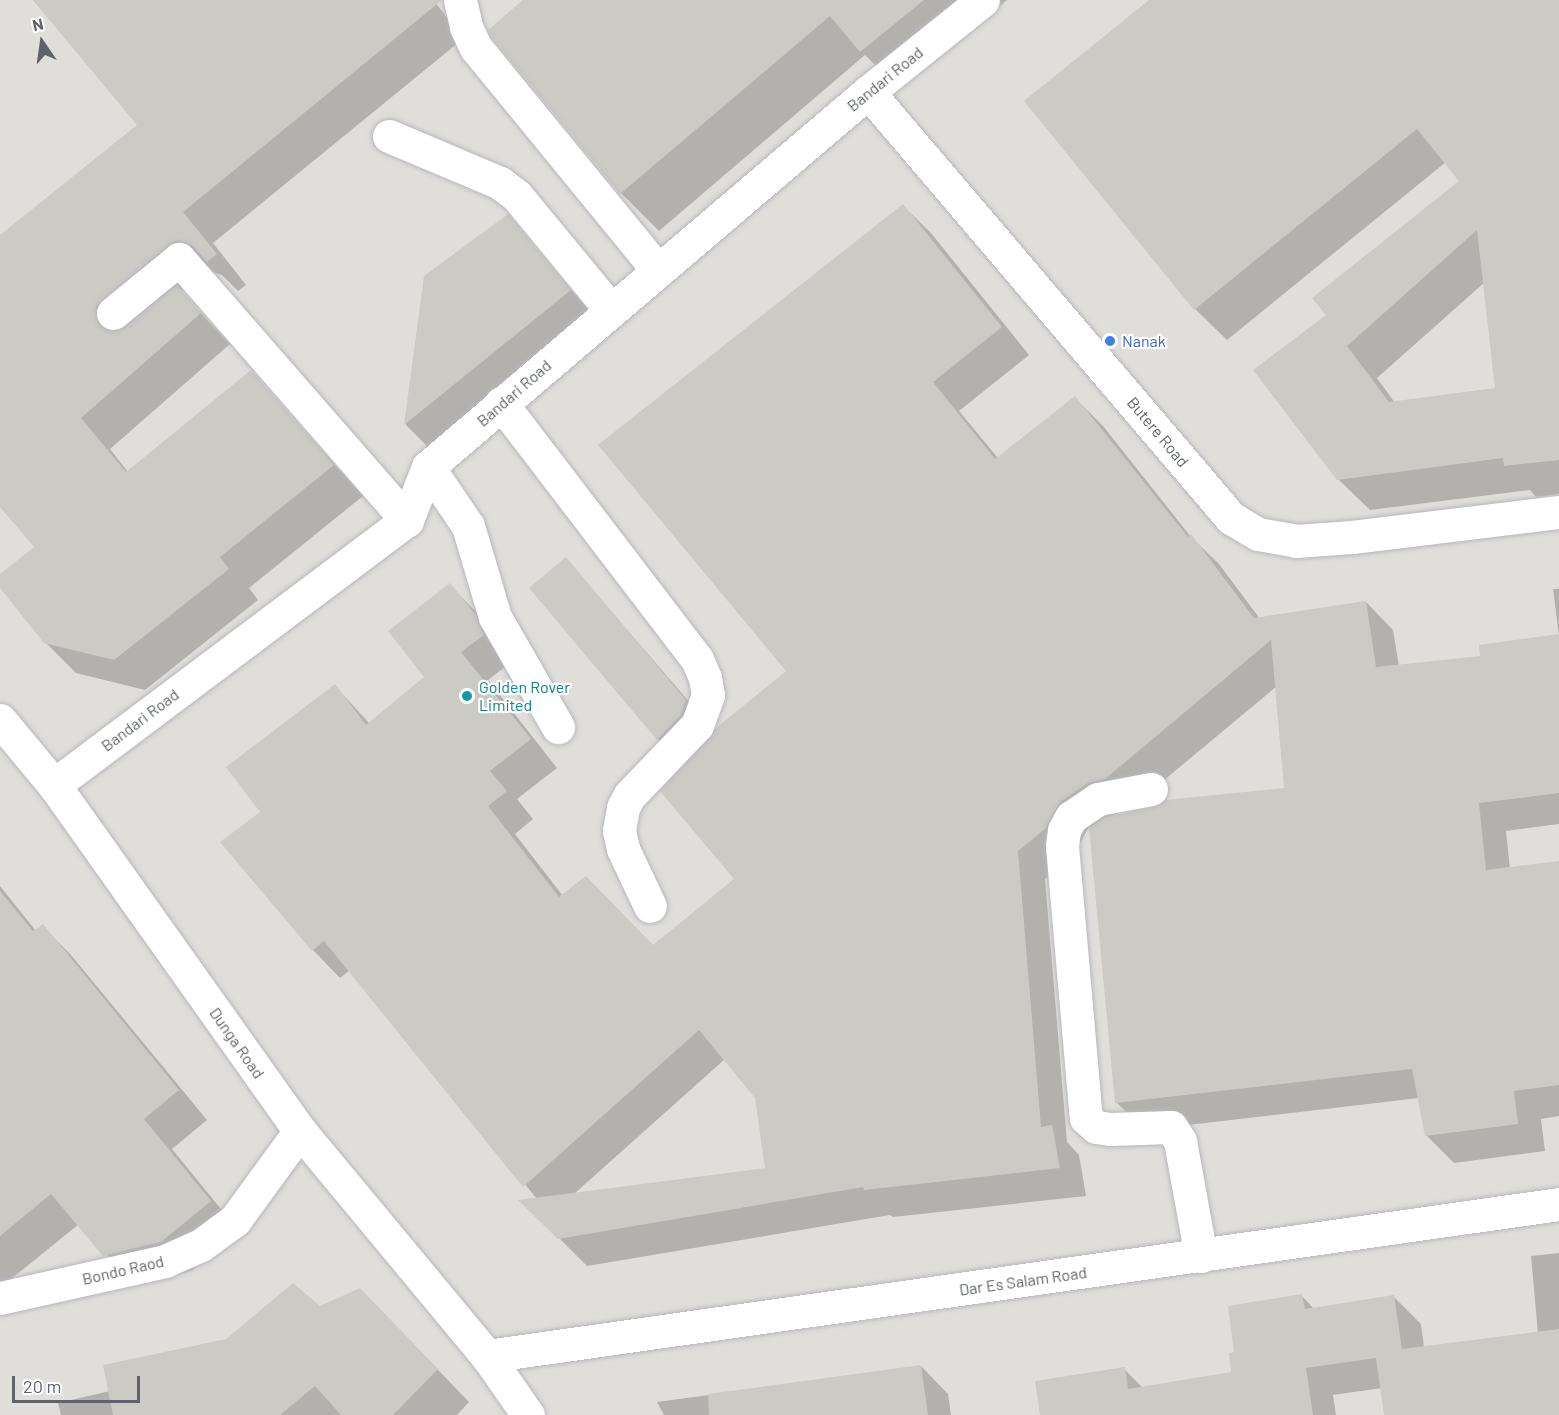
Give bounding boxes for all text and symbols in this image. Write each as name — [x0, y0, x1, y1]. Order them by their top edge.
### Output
north arrow — [12, 12, 72, 72]
text: N — [31, 14, 45, 34]
street label: Bandari Road — [843, 43, 927, 115]
place label: Nanak — [1122, 331, 1166, 351]
marker: Nanak — [1103, 334, 1117, 348]
street label: Bandari Road — [473, 356, 555, 430]
street label: Butere Road — [1123, 393, 1193, 471]
place label: Golden Rover Limited — [479, 677, 570, 715]
street label: Bandari Road — [97, 685, 183, 755]
marker: Golden Rover Limited — [460, 689, 474, 703]
street label: Dunga Road — [206, 1004, 268, 1082]
street label: Bondo Raod — [80, 1251, 166, 1289]
street label: Dar Es Salam Road — [958, 1263, 1088, 1299]
scale bar — [15, 1364, 142, 1402]
text: 20 m — [23, 1375, 61, 1397]

